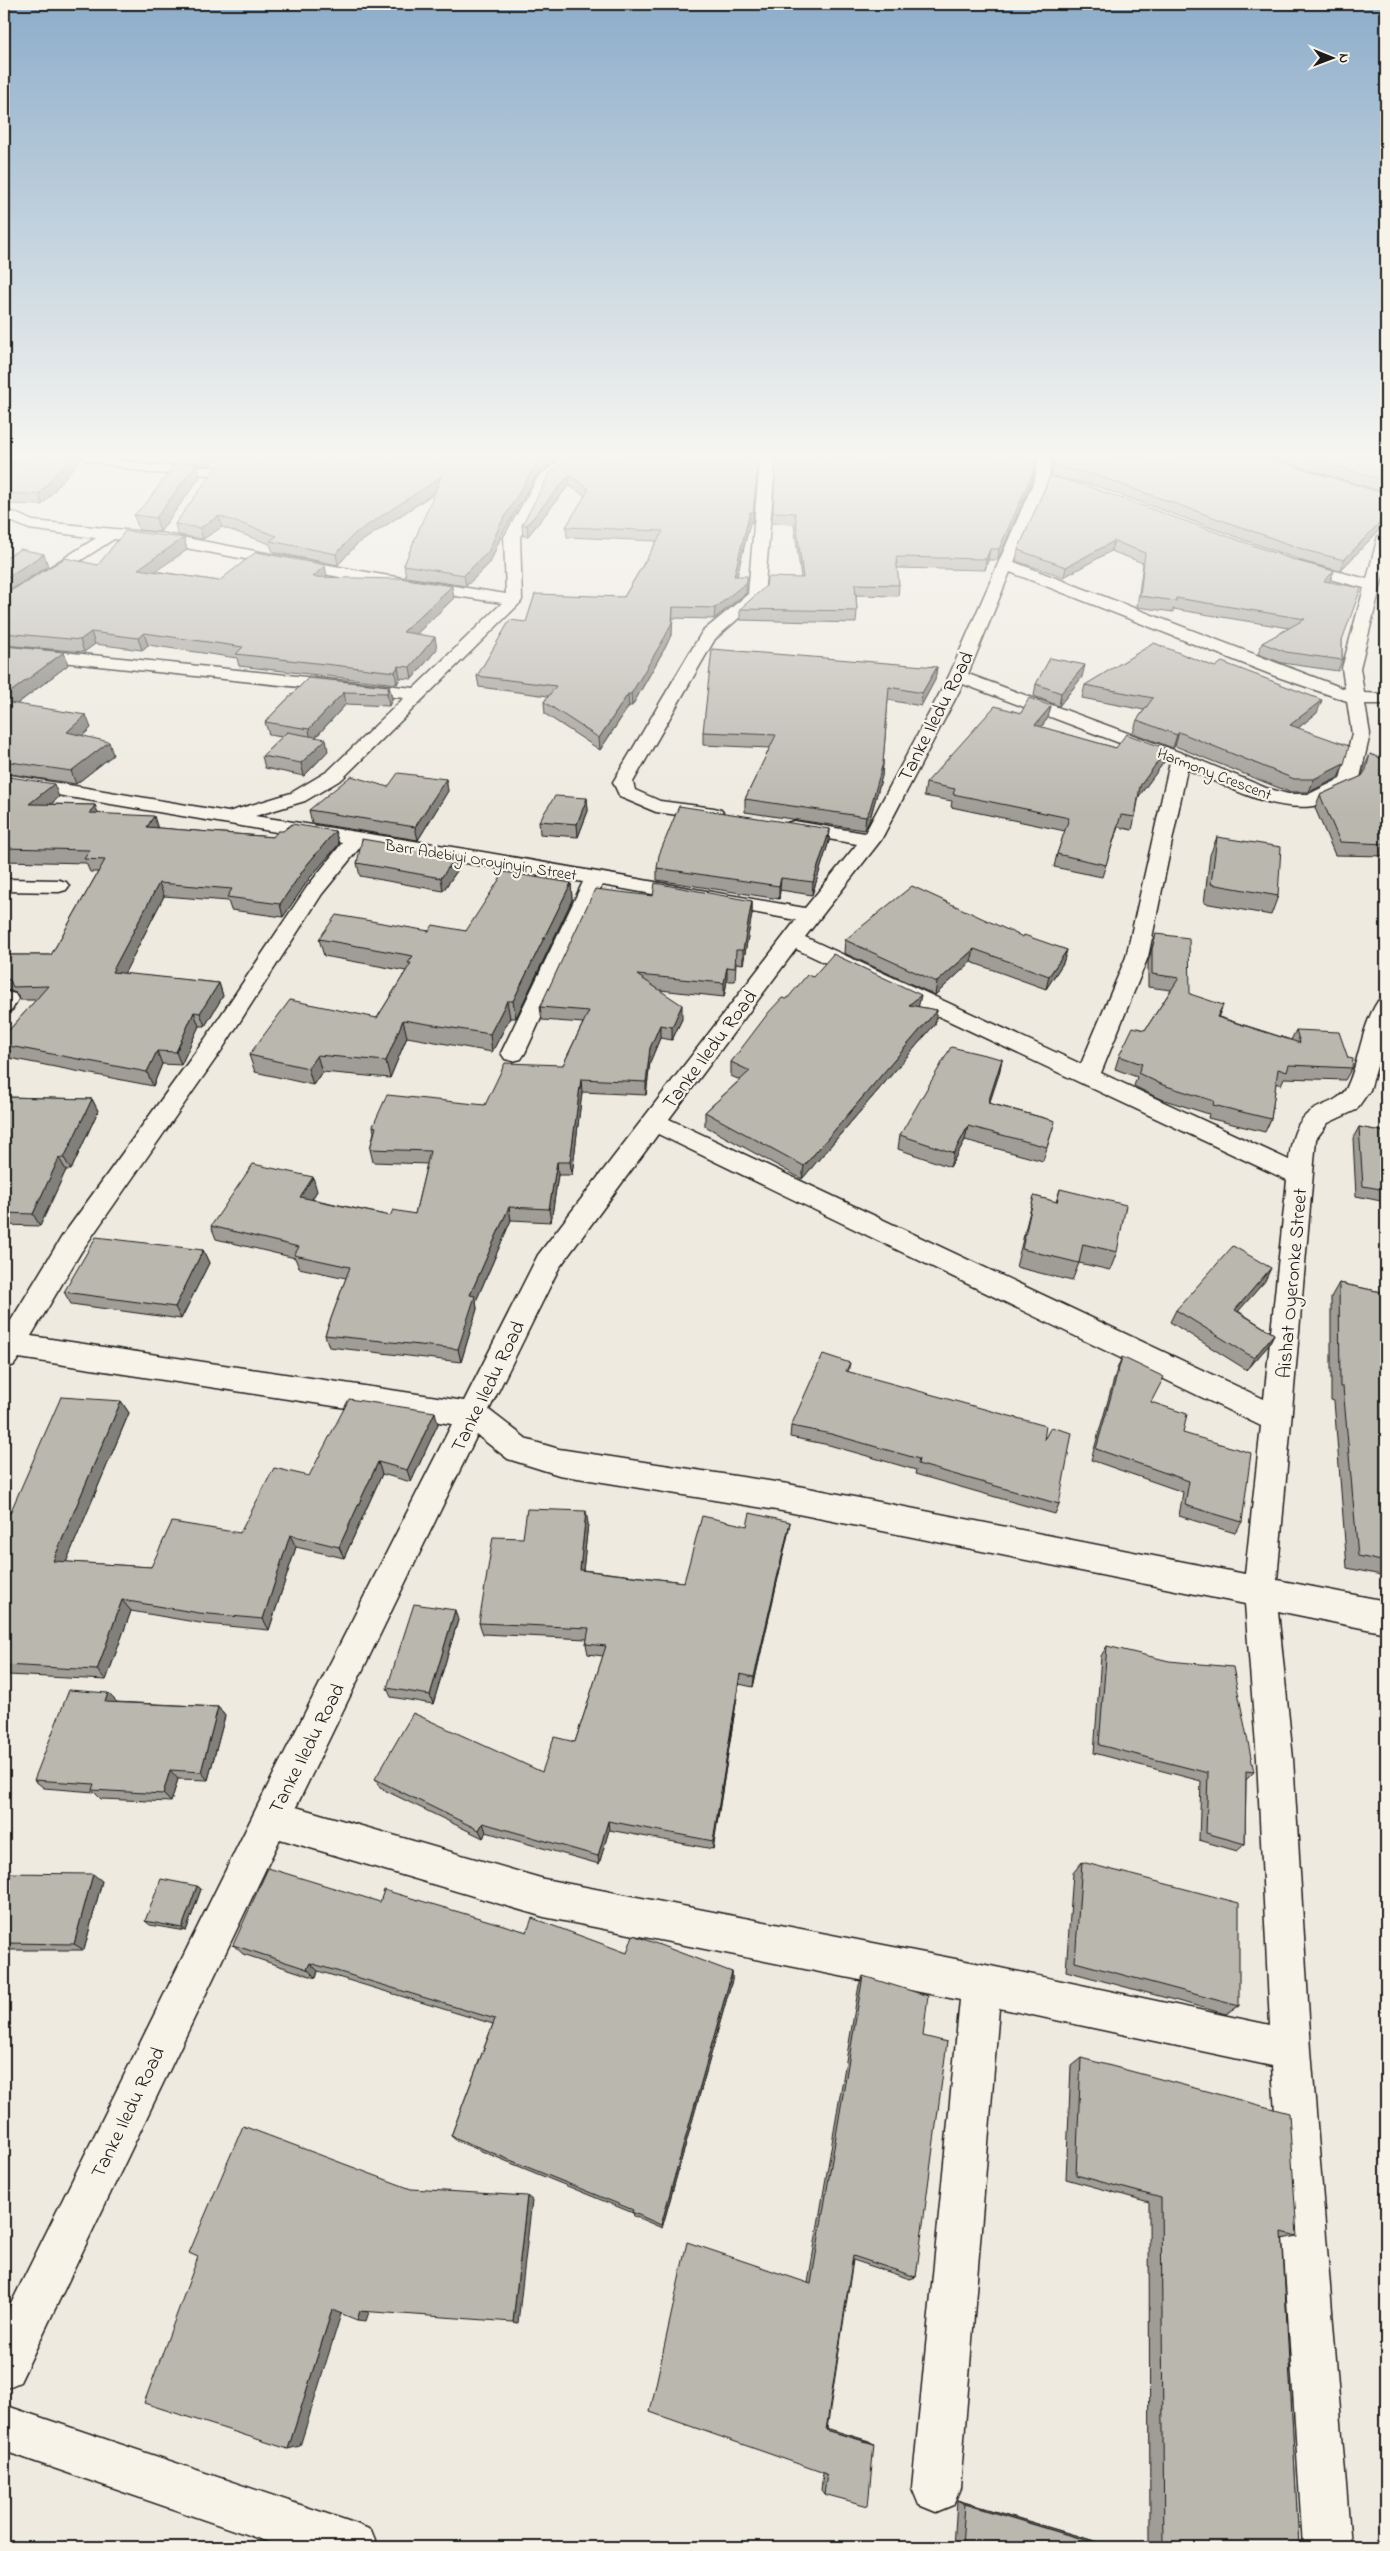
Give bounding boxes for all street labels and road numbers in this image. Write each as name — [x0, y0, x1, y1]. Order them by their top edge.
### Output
street label: Tanke Iledu Road — [892, 647, 983, 787]
street label: Harmony Crescent — [1153, 742, 1276, 808]
street label: Barr Adebiyi Oroyinyin Street — [382, 834, 579, 888]
street label: Tanke Iledu Road — [656, 985, 766, 1116]
street label: Aishat Oyeronke Street — [1271, 1187, 1316, 1380]
street label: Tanke Iledu Road — [445, 1316, 534, 1458]
street label: Tanke Iledu Road — [263, 1679, 354, 1819]
street label: Tanke Iledu Road — [85, 2042, 174, 2184]

